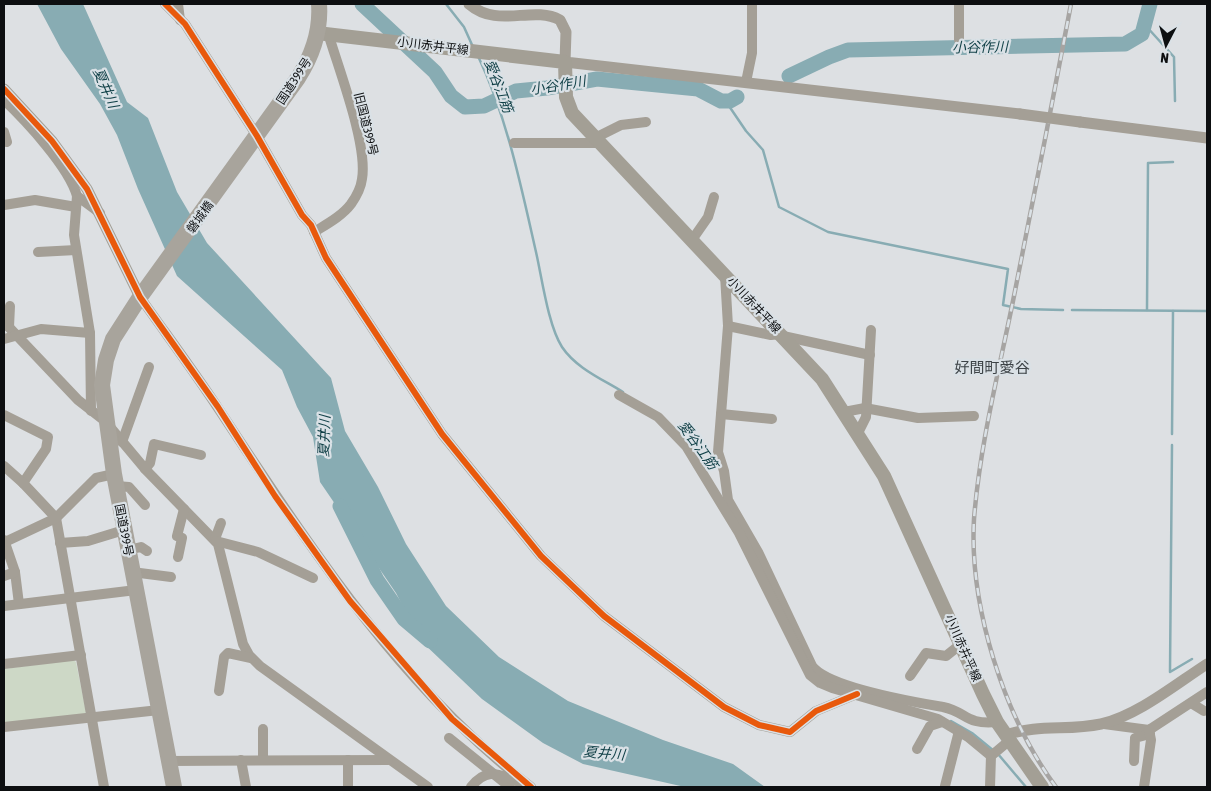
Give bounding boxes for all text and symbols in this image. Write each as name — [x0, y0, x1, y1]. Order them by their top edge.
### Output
north arrow — [1141, 20, 1191, 70]
street label: 小川赤井平線 — [396, 35, 470, 57]
water label: 小谷作川 — [952, 38, 1010, 55]
text: N — [1160, 50, 1170, 66]
street label: 国道399号 — [274, 55, 314, 107]
water label: 愛谷江筋 — [481, 57, 517, 117]
water label: 夏井川 — [90, 66, 123, 112]
water label: 小谷作川 — [529, 72, 589, 97]
street label: 旧国道399号 — [351, 91, 381, 157]
street label: 磐城橋 — [184, 198, 216, 236]
street label: 小川赤井平線 — [724, 274, 784, 336]
district label: 好間町愛谷 — [954, 359, 1030, 376]
water label: 夏井川 — [315, 413, 333, 457]
water label: 愛谷江筋 — [675, 418, 722, 474]
street label: 国道399号 — [112, 503, 136, 557]
street label: 小川赤井平線 — [942, 612, 984, 684]
water label: 夏井川 — [582, 743, 628, 763]

